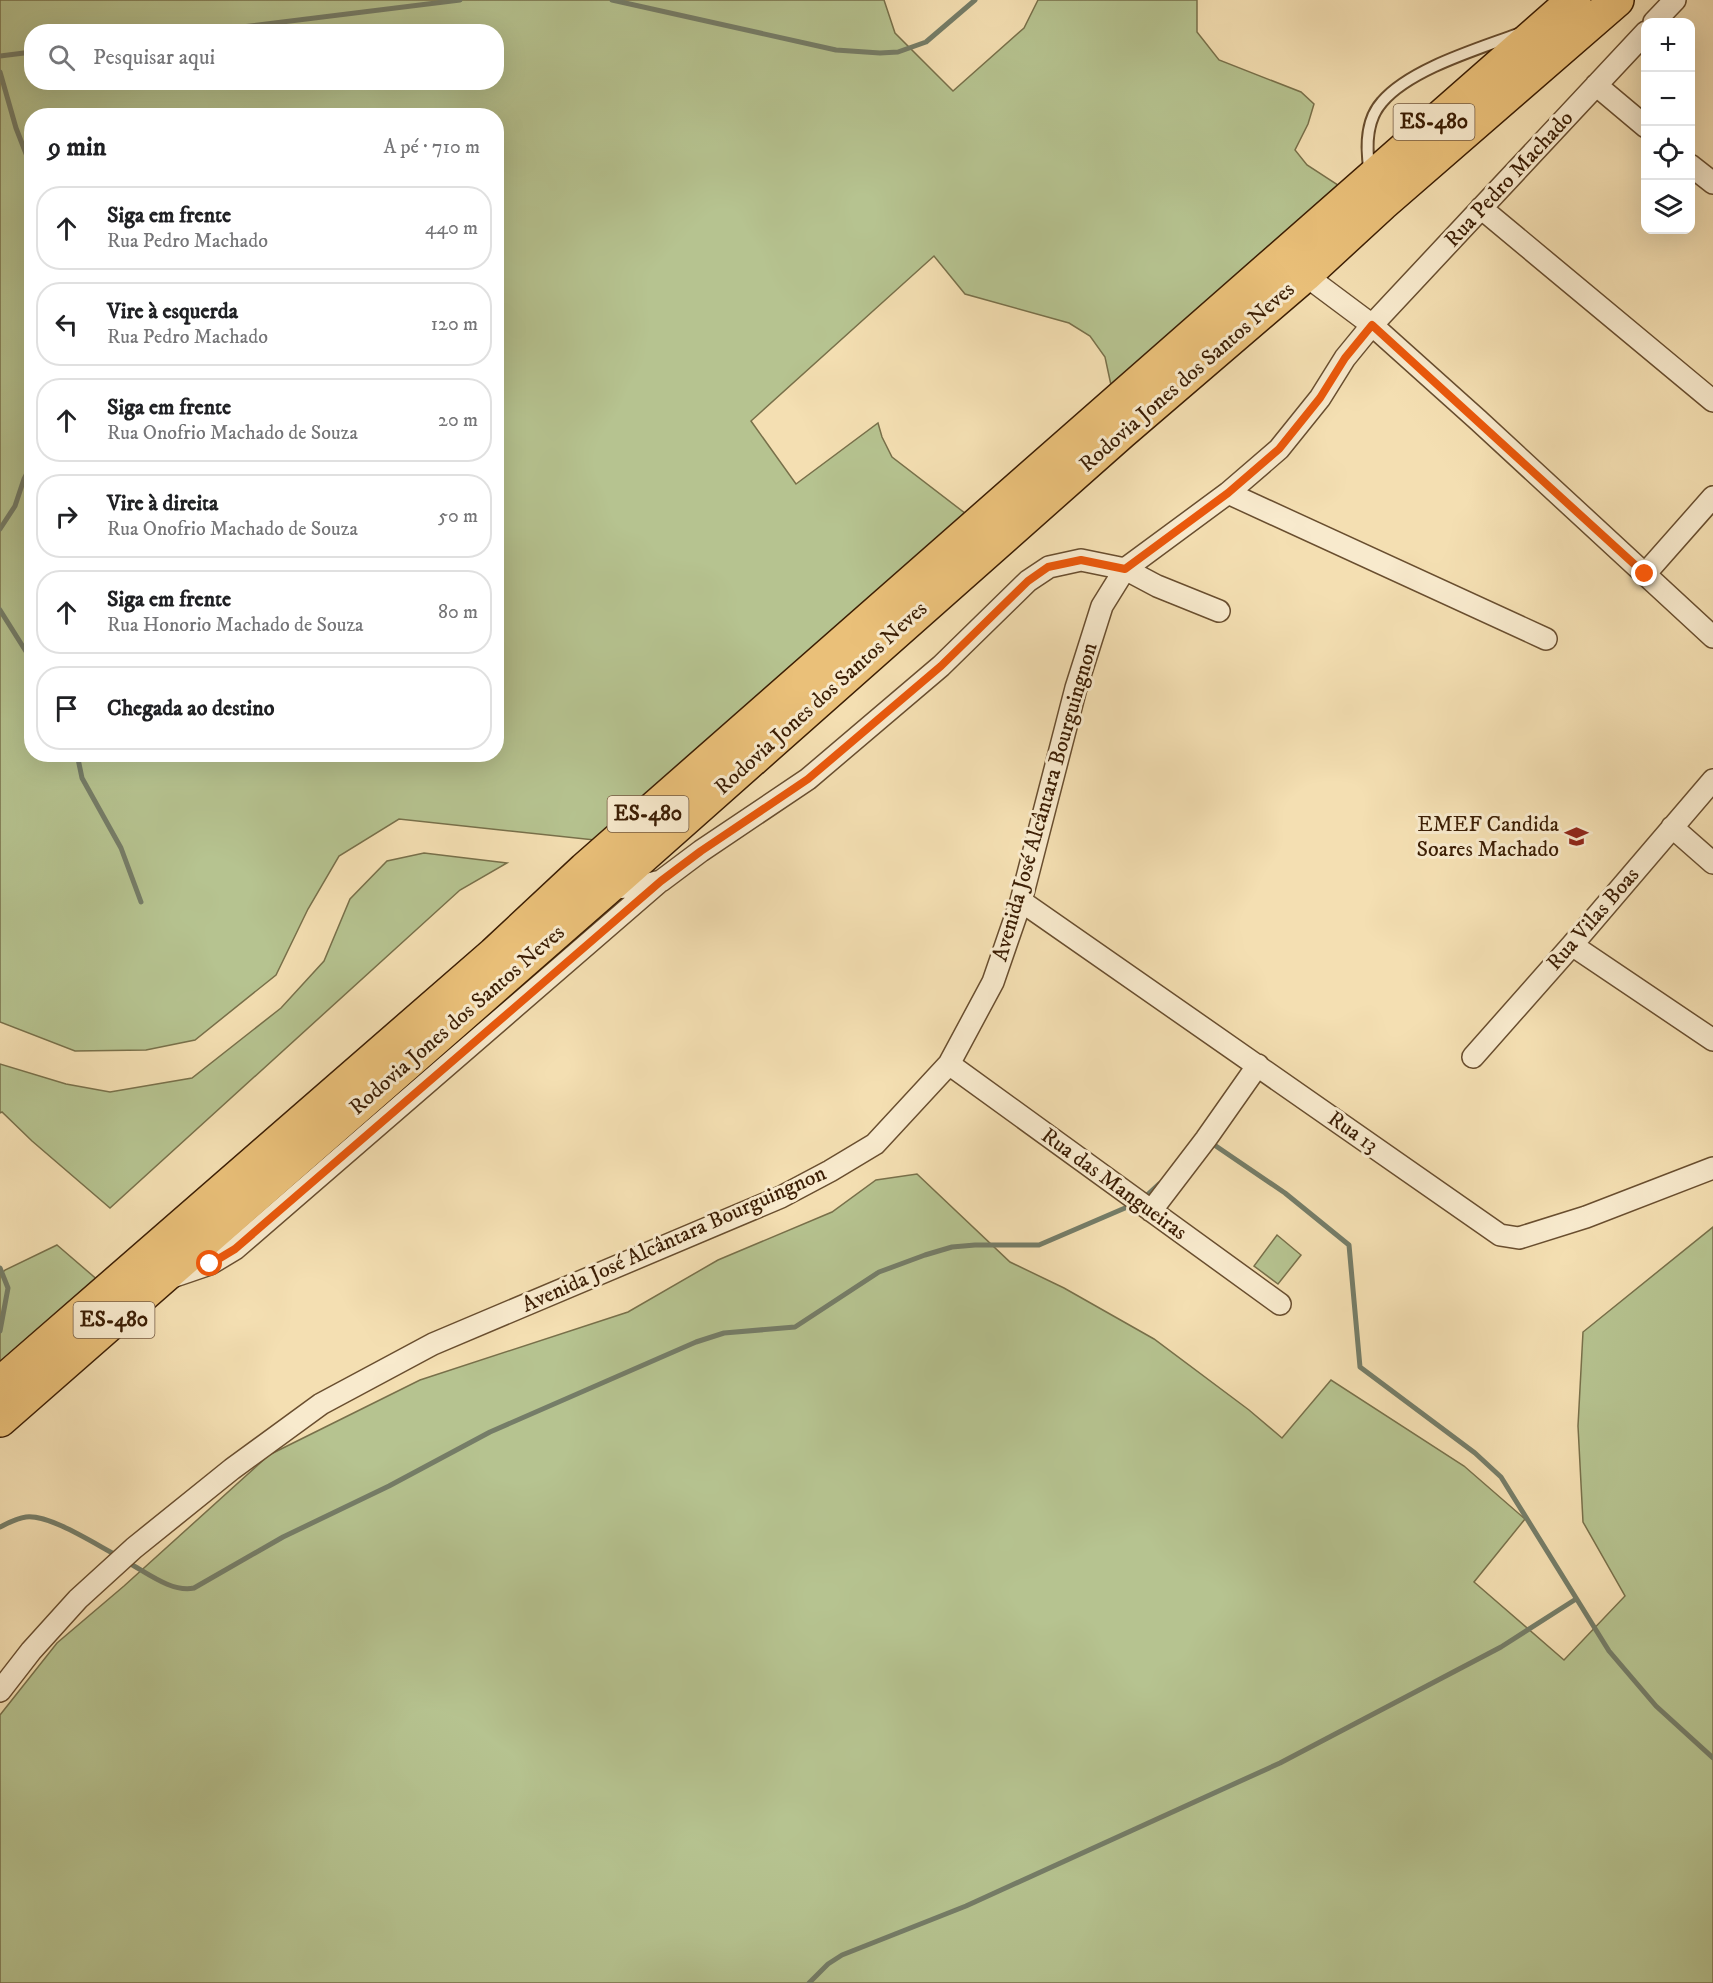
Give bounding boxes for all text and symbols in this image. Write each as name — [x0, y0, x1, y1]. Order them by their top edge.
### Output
map controls — [1641, 18, 1695, 234]
button: + — [1641, 18, 1695, 72]
search box — [24, 24, 504, 90]
icon: search — [45, 41, 78, 74]
text: Pesquisar aqui — [93, 44, 215, 71]
button: − — [1641, 72, 1695, 126]
road number: ES-480 — [1394, 104, 1474, 140]
street label: Rua Pedro Machado — [1439, 105, 1579, 253]
button: locate — [1641, 126, 1695, 180]
text: 9 min — [48, 131, 106, 164]
text: A pé · 710 m — [383, 135, 480, 160]
button: layers — [1641, 180, 1695, 234]
text: Siga em frente — [107, 202, 231, 229]
icon: ahead — [50, 212, 83, 245]
text: 440 m — [425, 216, 478, 241]
text: Rua Pedro Machado — [107, 229, 268, 254]
street label: Rodovia Jones dos Santos Neves — [1074, 276, 1300, 478]
text: Vire à esquerda — [107, 298, 238, 325]
icon: left — [50, 308, 83, 341]
text: 120 m — [431, 312, 478, 337]
text: Rua Pedro Machado — [107, 325, 268, 350]
text: Siga em frente — [107, 394, 231, 421]
icon: ahead — [50, 404, 83, 437]
text: 20 m — [438, 408, 478, 433]
text: Rua Onofrio Machado de Souza — [107, 421, 358, 446]
text: Vire à direita — [107, 490, 218, 517]
icon: right — [50, 500, 83, 533]
text: 50 m — [438, 504, 478, 529]
text: Rua Onofrio Machado de Souza — [107, 517, 358, 542]
route end — [1631, 560, 1657, 586]
text: Siga em frente — [107, 586, 231, 613]
street label: Rodovia Jones dos Santos Neves — [709, 595, 933, 801]
icon: ahead — [50, 596, 83, 629]
text: 80 m — [438, 600, 478, 625]
text: Rua Honorio Machado de Souza — [107, 613, 364, 638]
street label: Avenida José Alcântara Bourguingnon — [986, 639, 1104, 965]
icon: arrive — [50, 692, 83, 725]
text: Chegada ao destino — [107, 695, 274, 722]
road number: ES-480 — [608, 796, 688, 832]
place label: EMEF Candida Soares Machado — [1417, 811, 1560, 863]
school or university icon: EMEF Candida Soares Machado — [1564, 824, 1590, 850]
street label: Rua Vilas Boas — [1541, 862, 1645, 976]
street label: Rodovia Jones dos Santos Neves — [344, 919, 570, 1121]
street label: Rua 13 — [1322, 1105, 1384, 1159]
street label: Rua das Mangueiras — [1036, 1122, 1192, 1246]
street label: Avenida José Alcântara Bourguingnon — [518, 1159, 831, 1319]
route start — [196, 1250, 222, 1276]
road number: ES-480 — [74, 1302, 154, 1338]

